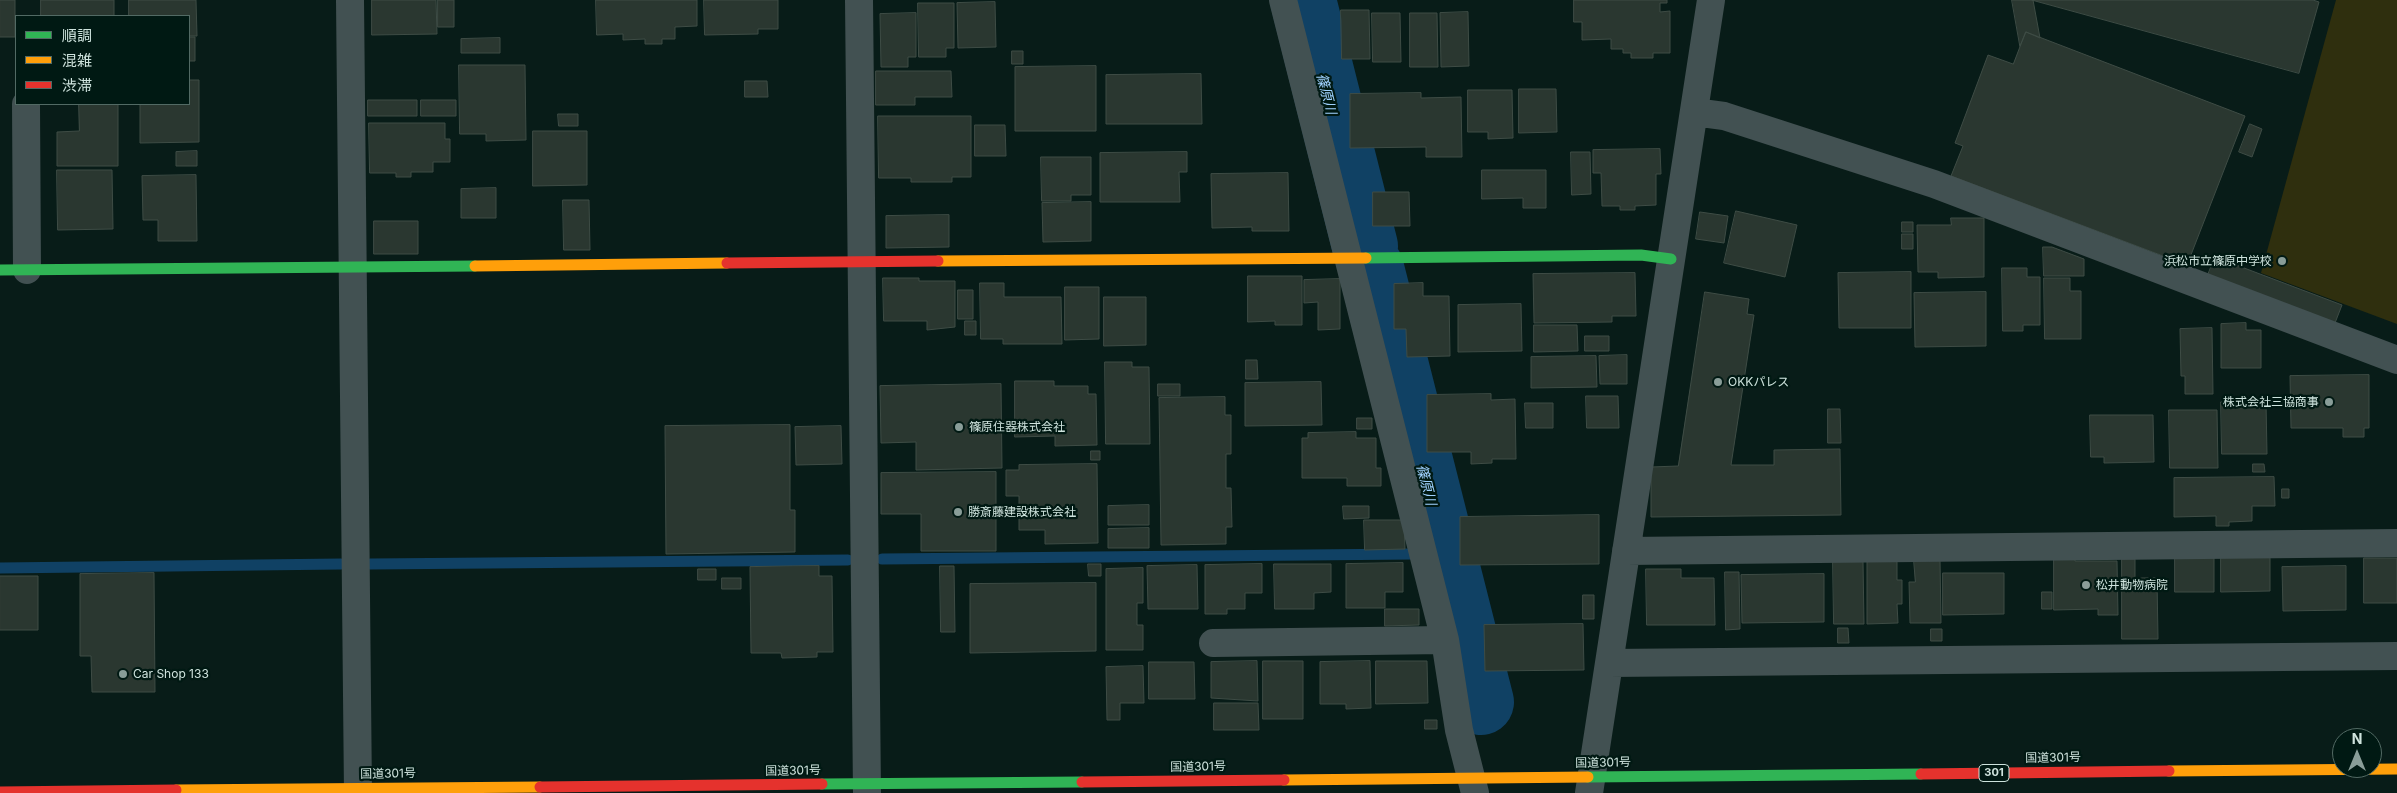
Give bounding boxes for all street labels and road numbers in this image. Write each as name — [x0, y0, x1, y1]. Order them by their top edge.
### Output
street label: 国道301号 — [2025, 750, 2081, 766]
street label: 国道301号 — [1575, 755, 1631, 771]
street label: 国道301号 — [1170, 759, 1226, 775]
street label: 国道301号 — [765, 763, 821, 779]
road number: 301 — [1979, 764, 2009, 781]
street label: 国道301号 — [360, 766, 416, 782]

